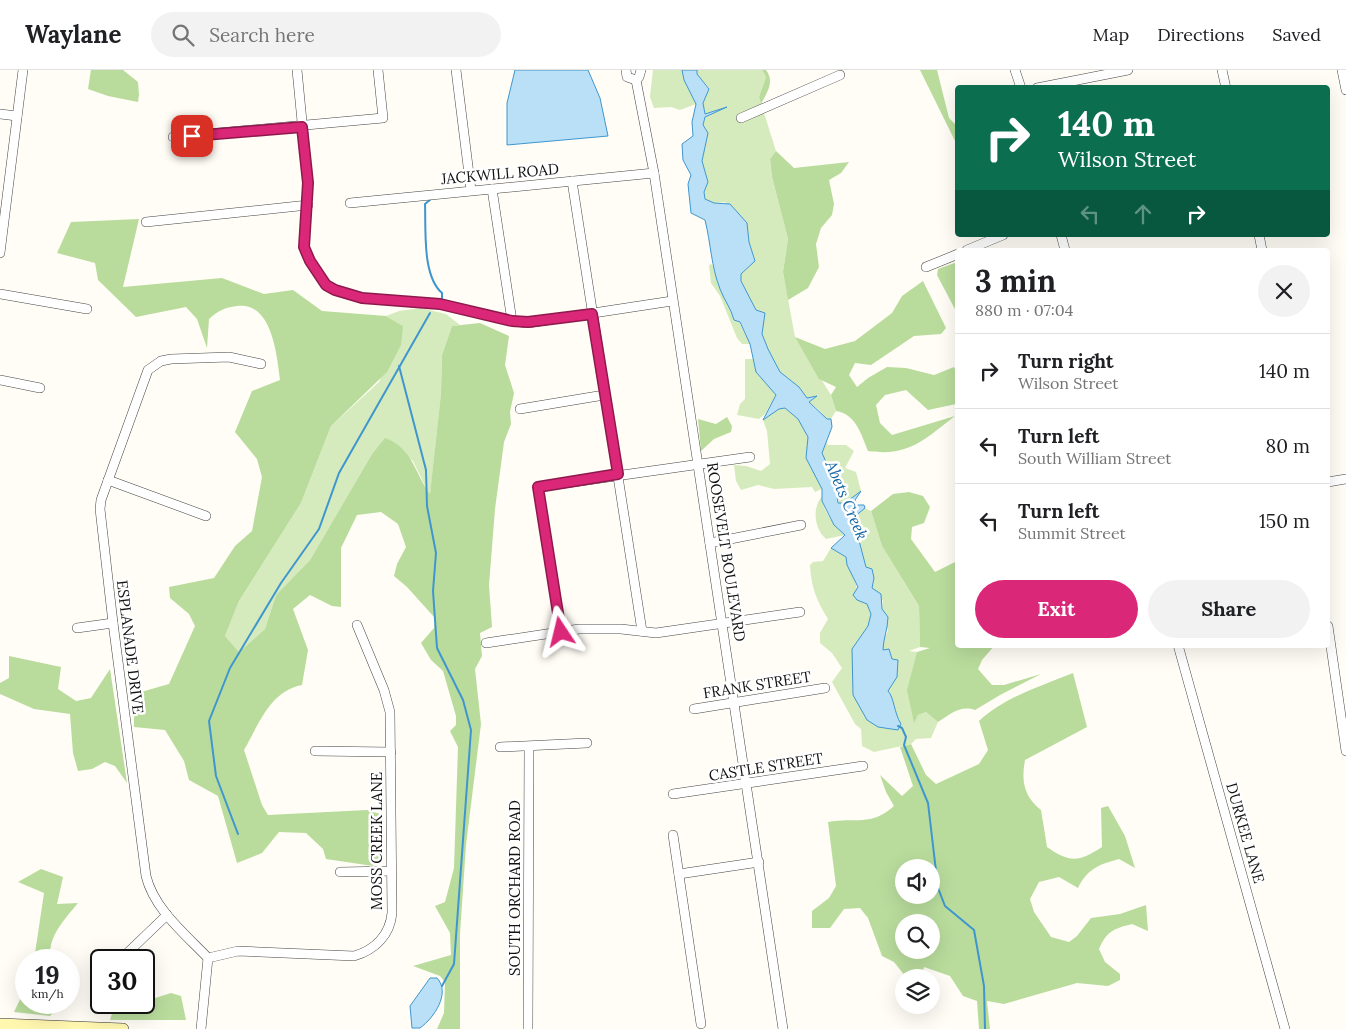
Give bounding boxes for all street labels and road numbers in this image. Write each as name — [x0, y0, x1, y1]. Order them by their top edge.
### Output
street label: JACKWILL ROAD — [439, 159, 560, 188]
street label: ROOSEVELT BOULEVARD — [703, 461, 750, 643]
street label: ESPLANADE DRIVE — [113, 579, 148, 715]
street label: FRANK STREET — [702, 667, 813, 702]
street label: CASTLE STREET — [707, 748, 825, 785]
street label: MOSS CREEK LANE — [367, 772, 386, 910]
street label: DURKEE LANE — [1222, 780, 1269, 885]
street label: SOUTH ORCHARD ROAD — [505, 800, 524, 976]

